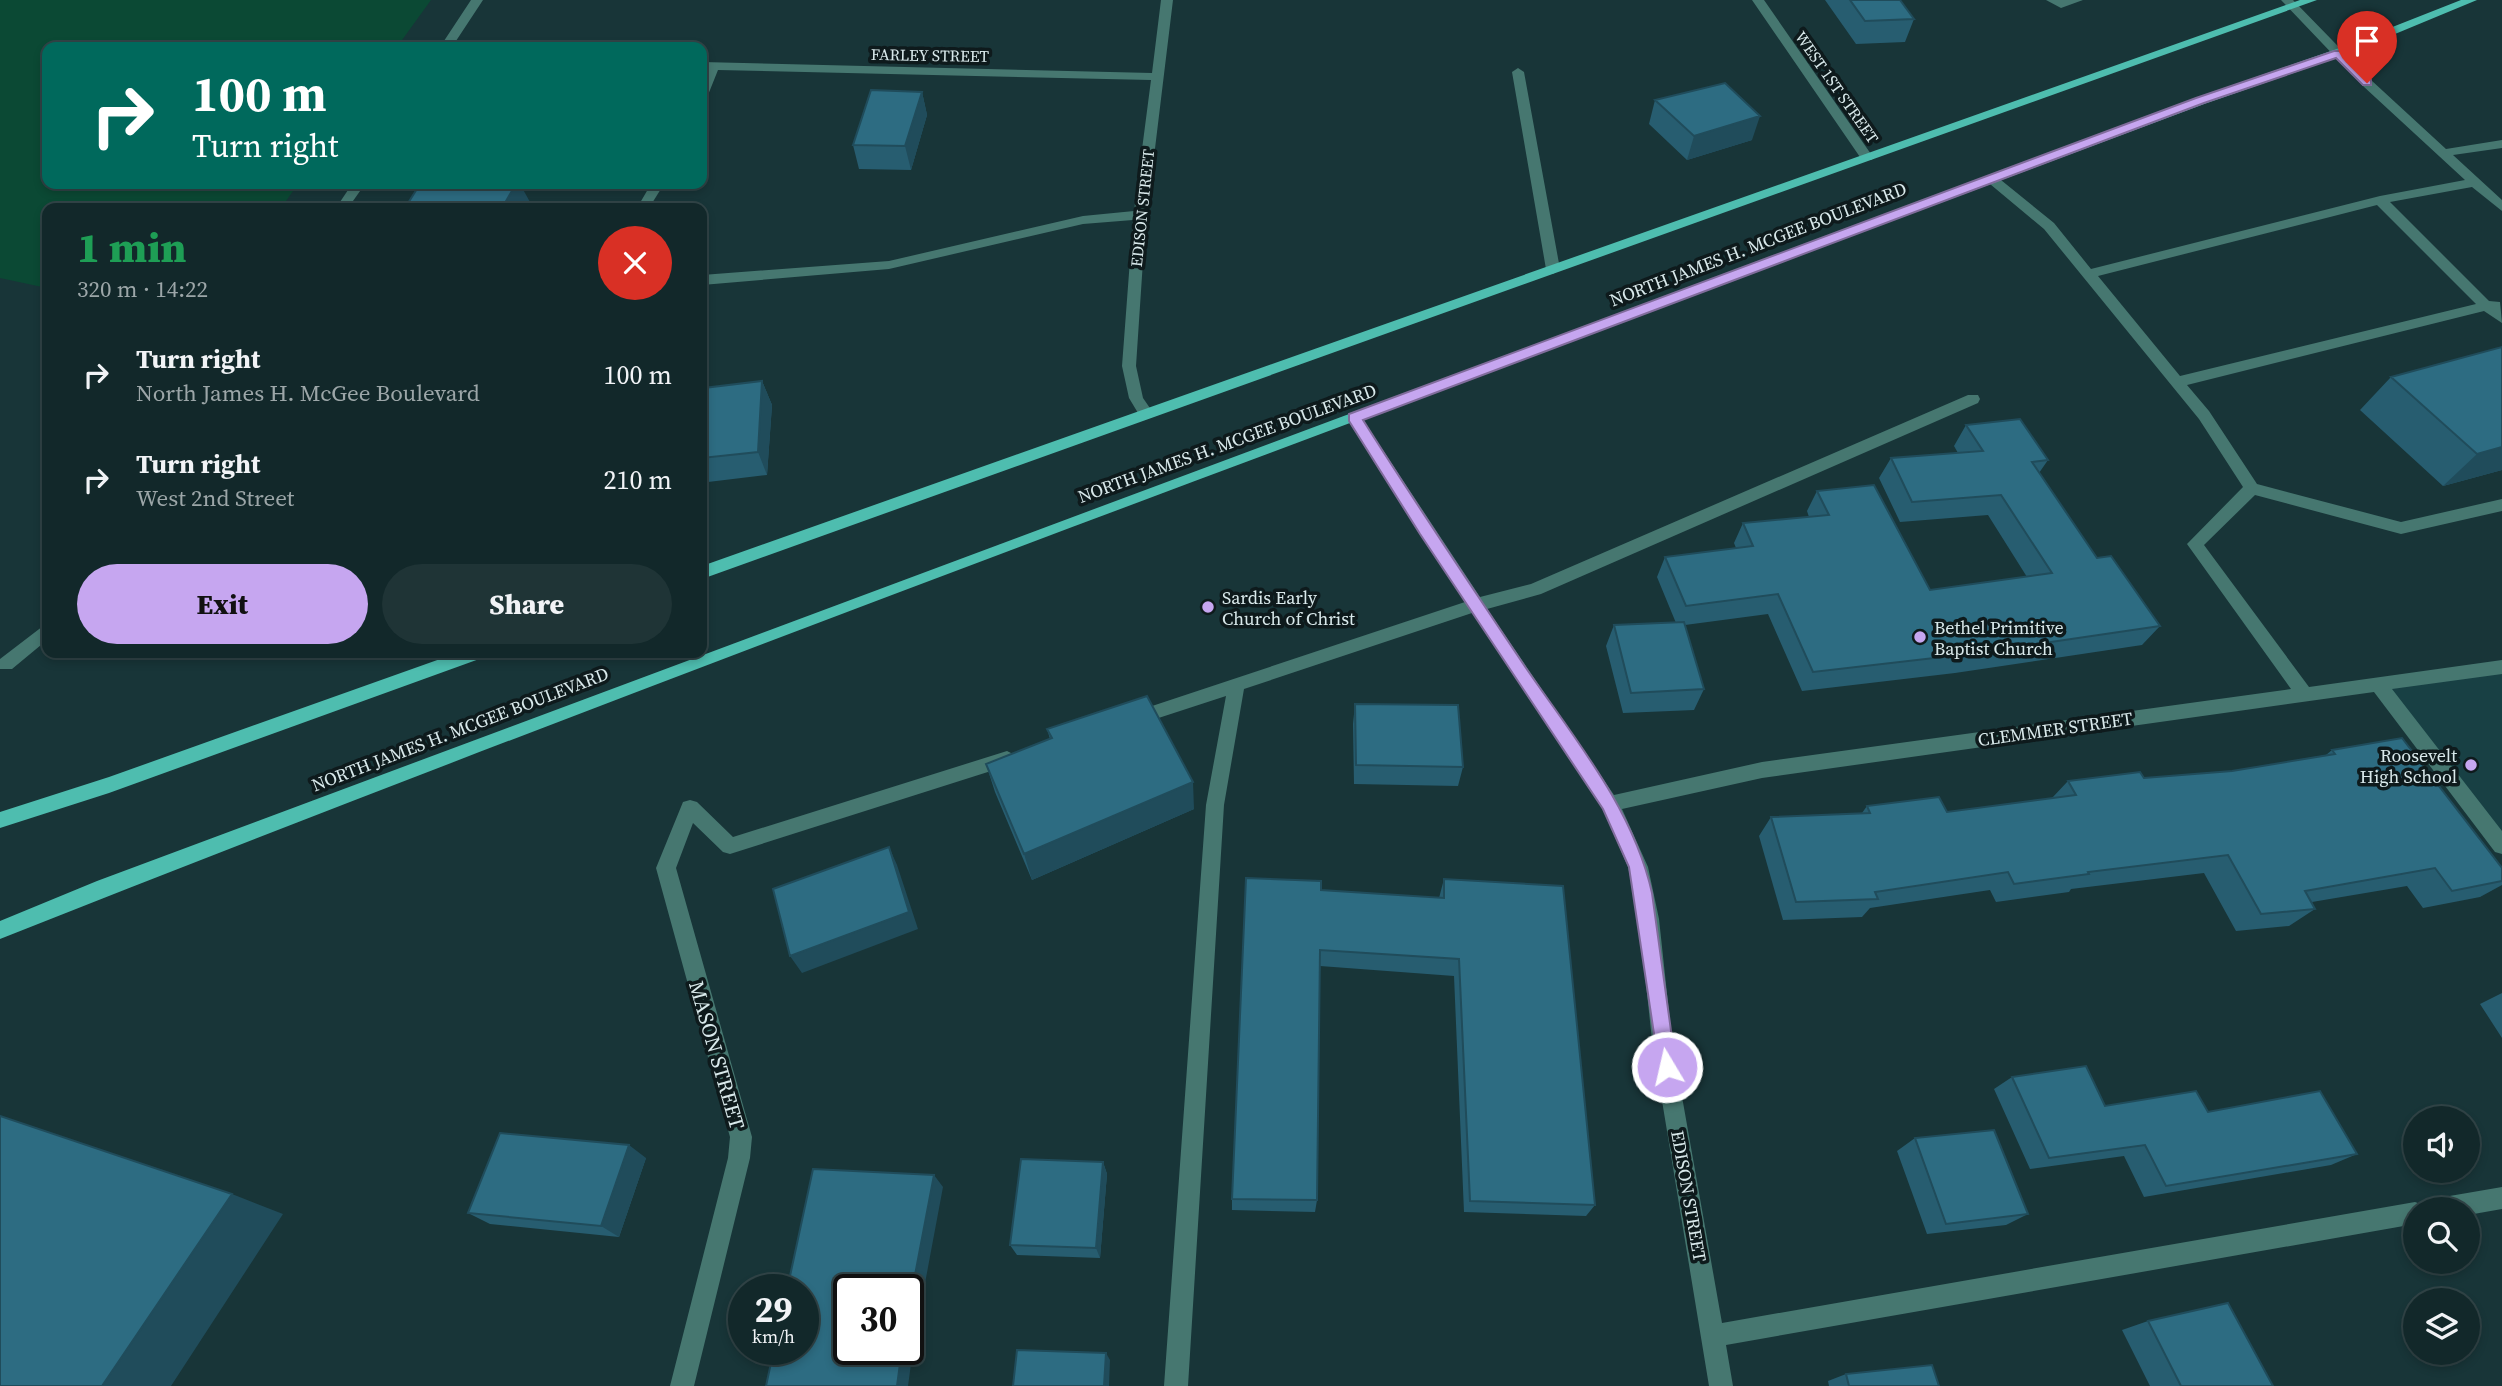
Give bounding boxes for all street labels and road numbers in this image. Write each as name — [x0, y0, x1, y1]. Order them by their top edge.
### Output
street label: WEST 1ST STREET — [1790, 26, 1884, 148]
street label: FARLEY STREET — [871, 43, 990, 67]
street label: EDISON STREET — [1125, 148, 1159, 268]
street label: NORTH JAMES H. MCGEE BOULEVARD — [1606, 176, 1910, 312]
street label: NORTH JAMES H. MCGEE BOULEVARD — [1074, 377, 1380, 509]
street label: NORTH JAMES H. MCGEE BOULEVARD — [308, 661, 612, 797]
street label: CLEMMER STREET — [1976, 706, 2134, 752]
street label: MASON STREET — [682, 977, 752, 1133]
street label: EDISON STREET — [1665, 1128, 1713, 1264]

